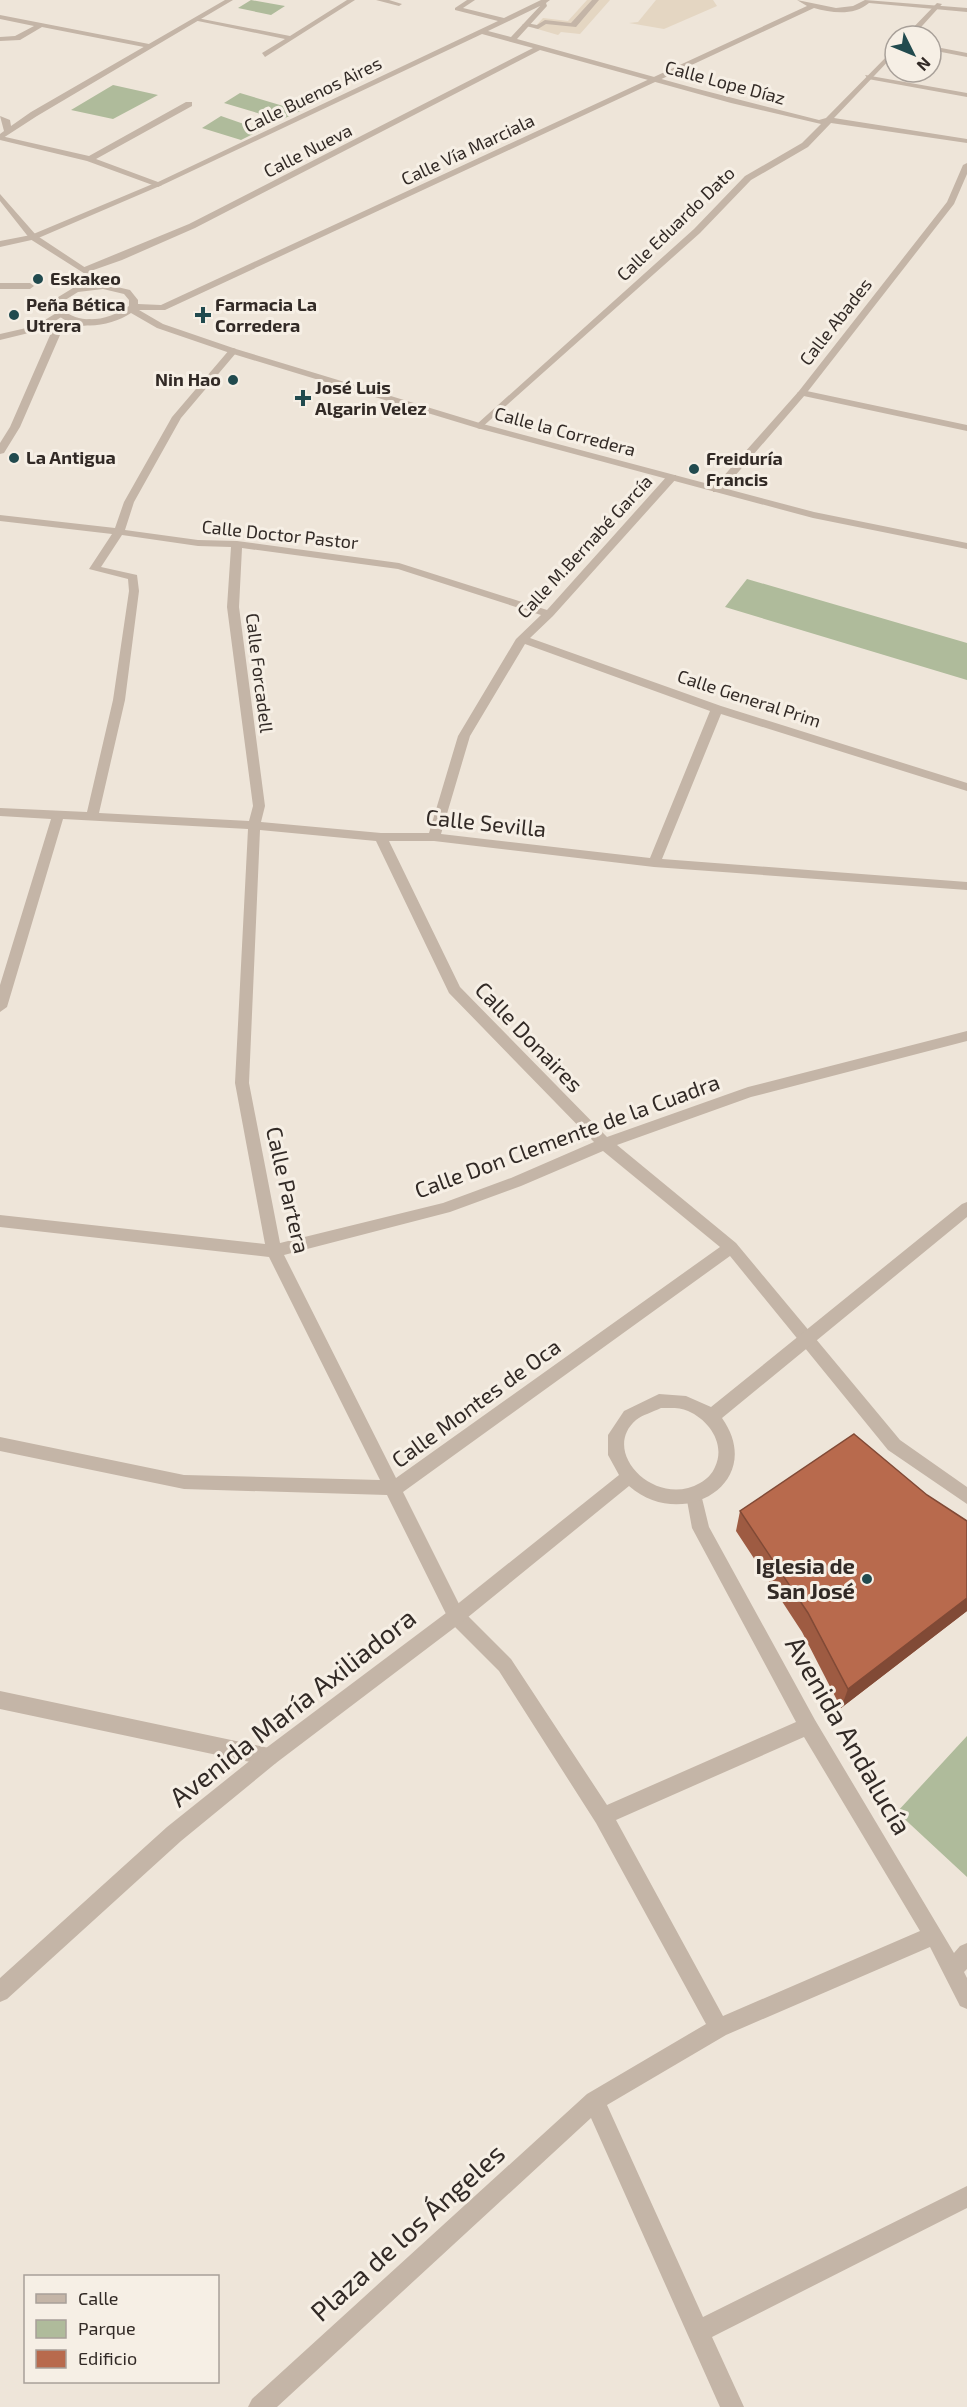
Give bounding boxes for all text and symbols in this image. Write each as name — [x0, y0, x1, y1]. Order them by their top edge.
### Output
north arrow — [883, 24, 943, 84]
street label: Calle Buenos Aires — [240, 51, 385, 137]
text: N — [913, 54, 935, 75]
street label: Calle Lope Díaz — [663, 55, 788, 109]
street label: Calle Vía Marciala — [397, 109, 538, 190]
street label: Calle Nueva — [260, 118, 355, 182]
street label: Calle Eduardo Dato — [612, 161, 739, 285]
place label: Eskakeo — [50, 267, 121, 289]
marker: Eskakeo — [31, 272, 45, 286]
street label: Calle Abades — [794, 273, 876, 369]
place label: Peña Bética Utrera — [26, 293, 126, 336]
place label: Farmacia La Corredera — [215, 293, 317, 336]
marker: Peña Bética Utrera — [7, 308, 21, 322]
marker: Farmacia La Corredera — [196, 308, 210, 322]
place label: Nin Hao — [155, 368, 221, 390]
marker: Nin Hao — [226, 373, 240, 387]
place label: José Luis Algarin Velez — [315, 376, 427, 419]
marker: José Luis Algarin Velez — [296, 391, 310, 405]
street label: Calle la Corredera — [492, 402, 638, 460]
place label: La Antigua — [26, 446, 116, 468]
place label: Freiduría Francis — [706, 447, 783, 490]
marker: La Antigua — [7, 451, 21, 465]
marker: Freiduría Francis — [687, 462, 701, 476]
street label: Calle M.Bernabé García — [512, 470, 656, 623]
street label: Calle Doctor Pastor — [201, 515, 359, 553]
street label: Calle Forcadell — [242, 612, 278, 735]
street label: Calle General Prim — [675, 664, 824, 732]
street label: Calle Sevilla — [425, 803, 548, 841]
street label: Calle Donaires — [471, 976, 589, 1097]
street label: Calle Don Clemente de la Cuadra — [411, 1068, 723, 1202]
street label: Calle Partera — [262, 1124, 316, 1256]
street label: Calle Montes de Oca — [386, 1332, 565, 1472]
place label: Iglesia de San José — [756, 1552, 855, 1603]
marker: Iglesia de San José — [860, 1572, 874, 1586]
street label: Avenida María Axiliadora — [162, 1600, 421, 1812]
street label: Avenida Andalucía — [780, 1630, 920, 1840]
street label: Plaza de los Ángeles — [303, 2136, 511, 2328]
legend — [24, 2275, 219, 2383]
text: Calle — [78, 2287, 119, 2309]
text: Parque — [78, 2317, 136, 2339]
text: Edificio — [78, 2347, 137, 2369]

